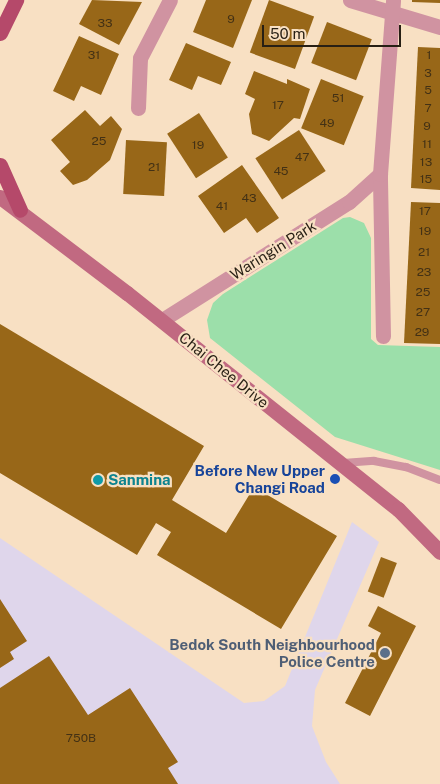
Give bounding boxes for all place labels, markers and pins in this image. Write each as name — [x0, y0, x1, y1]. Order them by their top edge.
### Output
place label: Before New Upper Changi Road — [194, 461, 325, 496]
place label: Sanmina — [108, 471, 170, 489]
marker: Before New Upper Changi Road — [329, 473, 341, 485]
marker: Sanmina — [92, 474, 104, 486]
place label: Bedok South Neighbourhood Police Centre — [169, 635, 375, 670]
marker: Bedok South Neighbourhood Police Centre — [379, 647, 391, 659]

